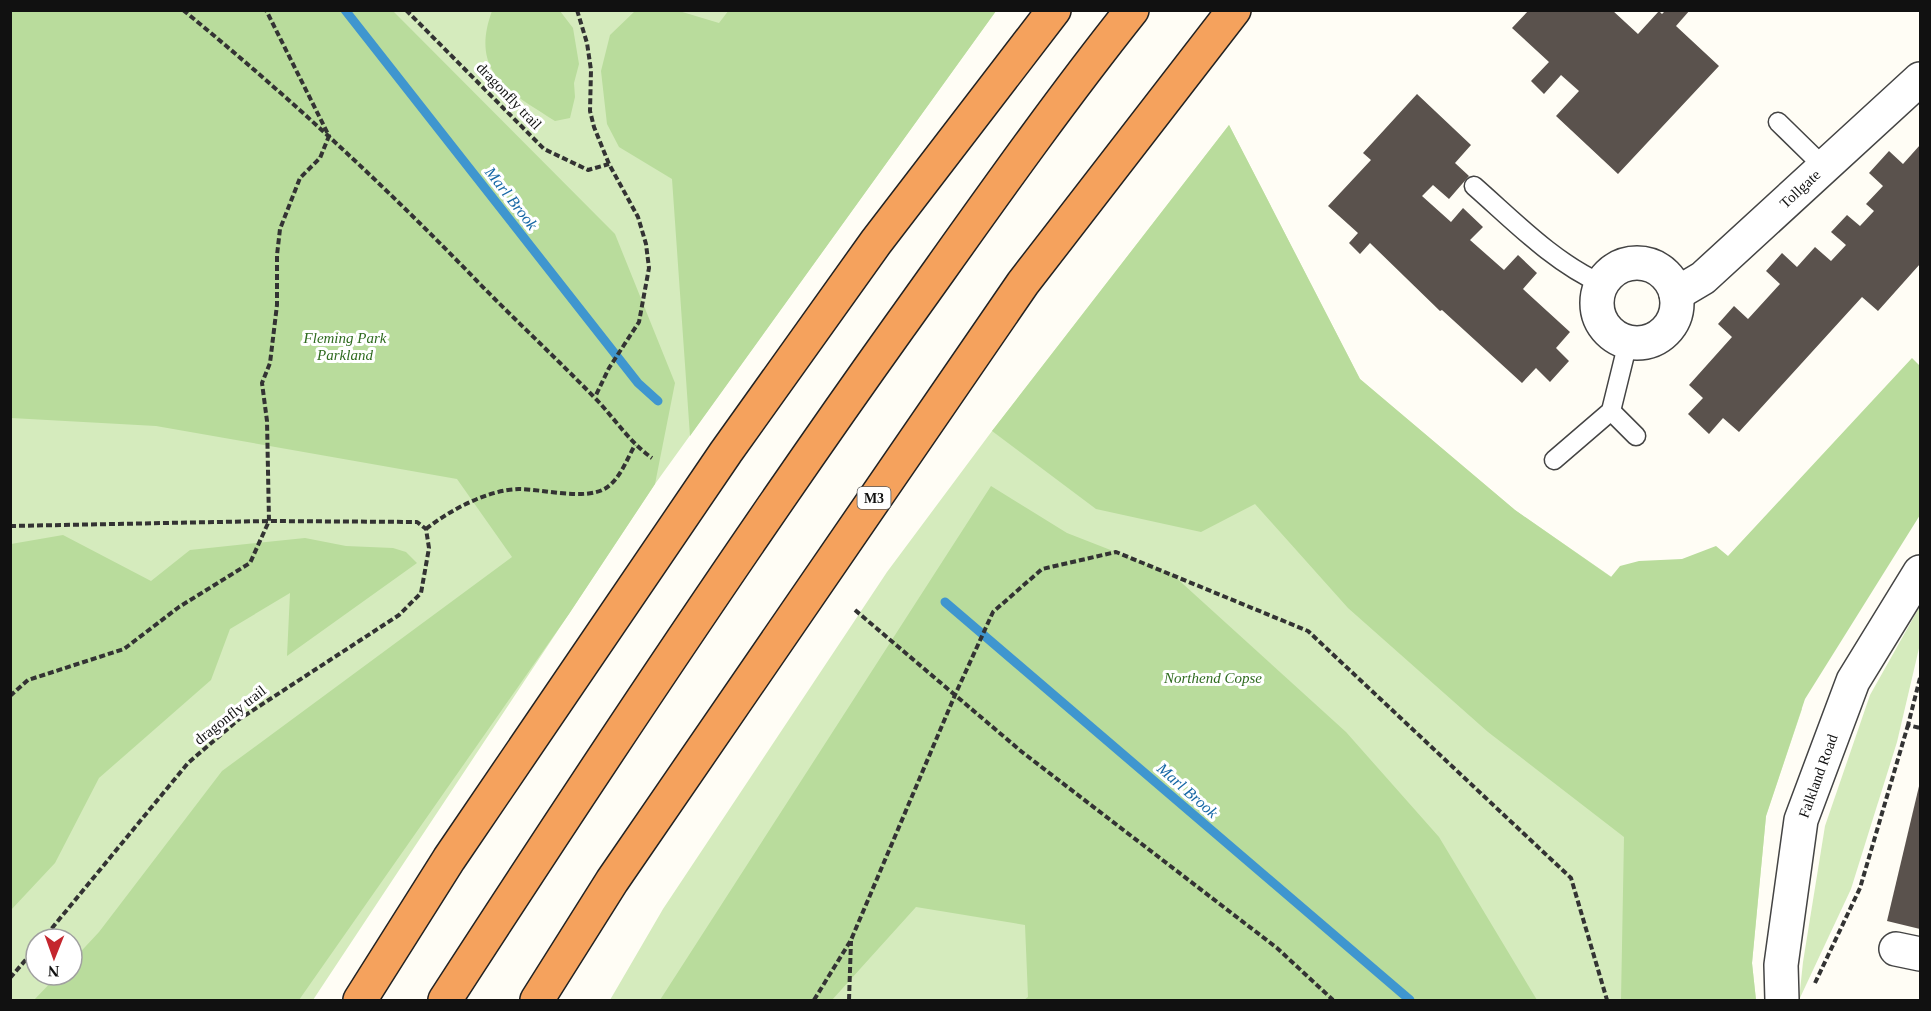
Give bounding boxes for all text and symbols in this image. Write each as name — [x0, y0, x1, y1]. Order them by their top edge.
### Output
street label: dragonfly trail — [473, 59, 545, 133]
water label: Marl Brook — [481, 163, 542, 234]
street label: Tollgate — [1777, 166, 1824, 212]
park label: Fleming Park Parkland — [303, 330, 387, 363]
road number: M3 — [858, 487, 890, 509]
park label: Northend Copse — [1163, 670, 1262, 686]
street label: dragonfly trail — [191, 682, 269, 748]
street label: Falkland Road — [1795, 731, 1841, 820]
water label: Marl Brook — [1153, 759, 1222, 822]
north arrow — [24, 927, 84, 987]
text: N — [47, 963, 60, 980]

